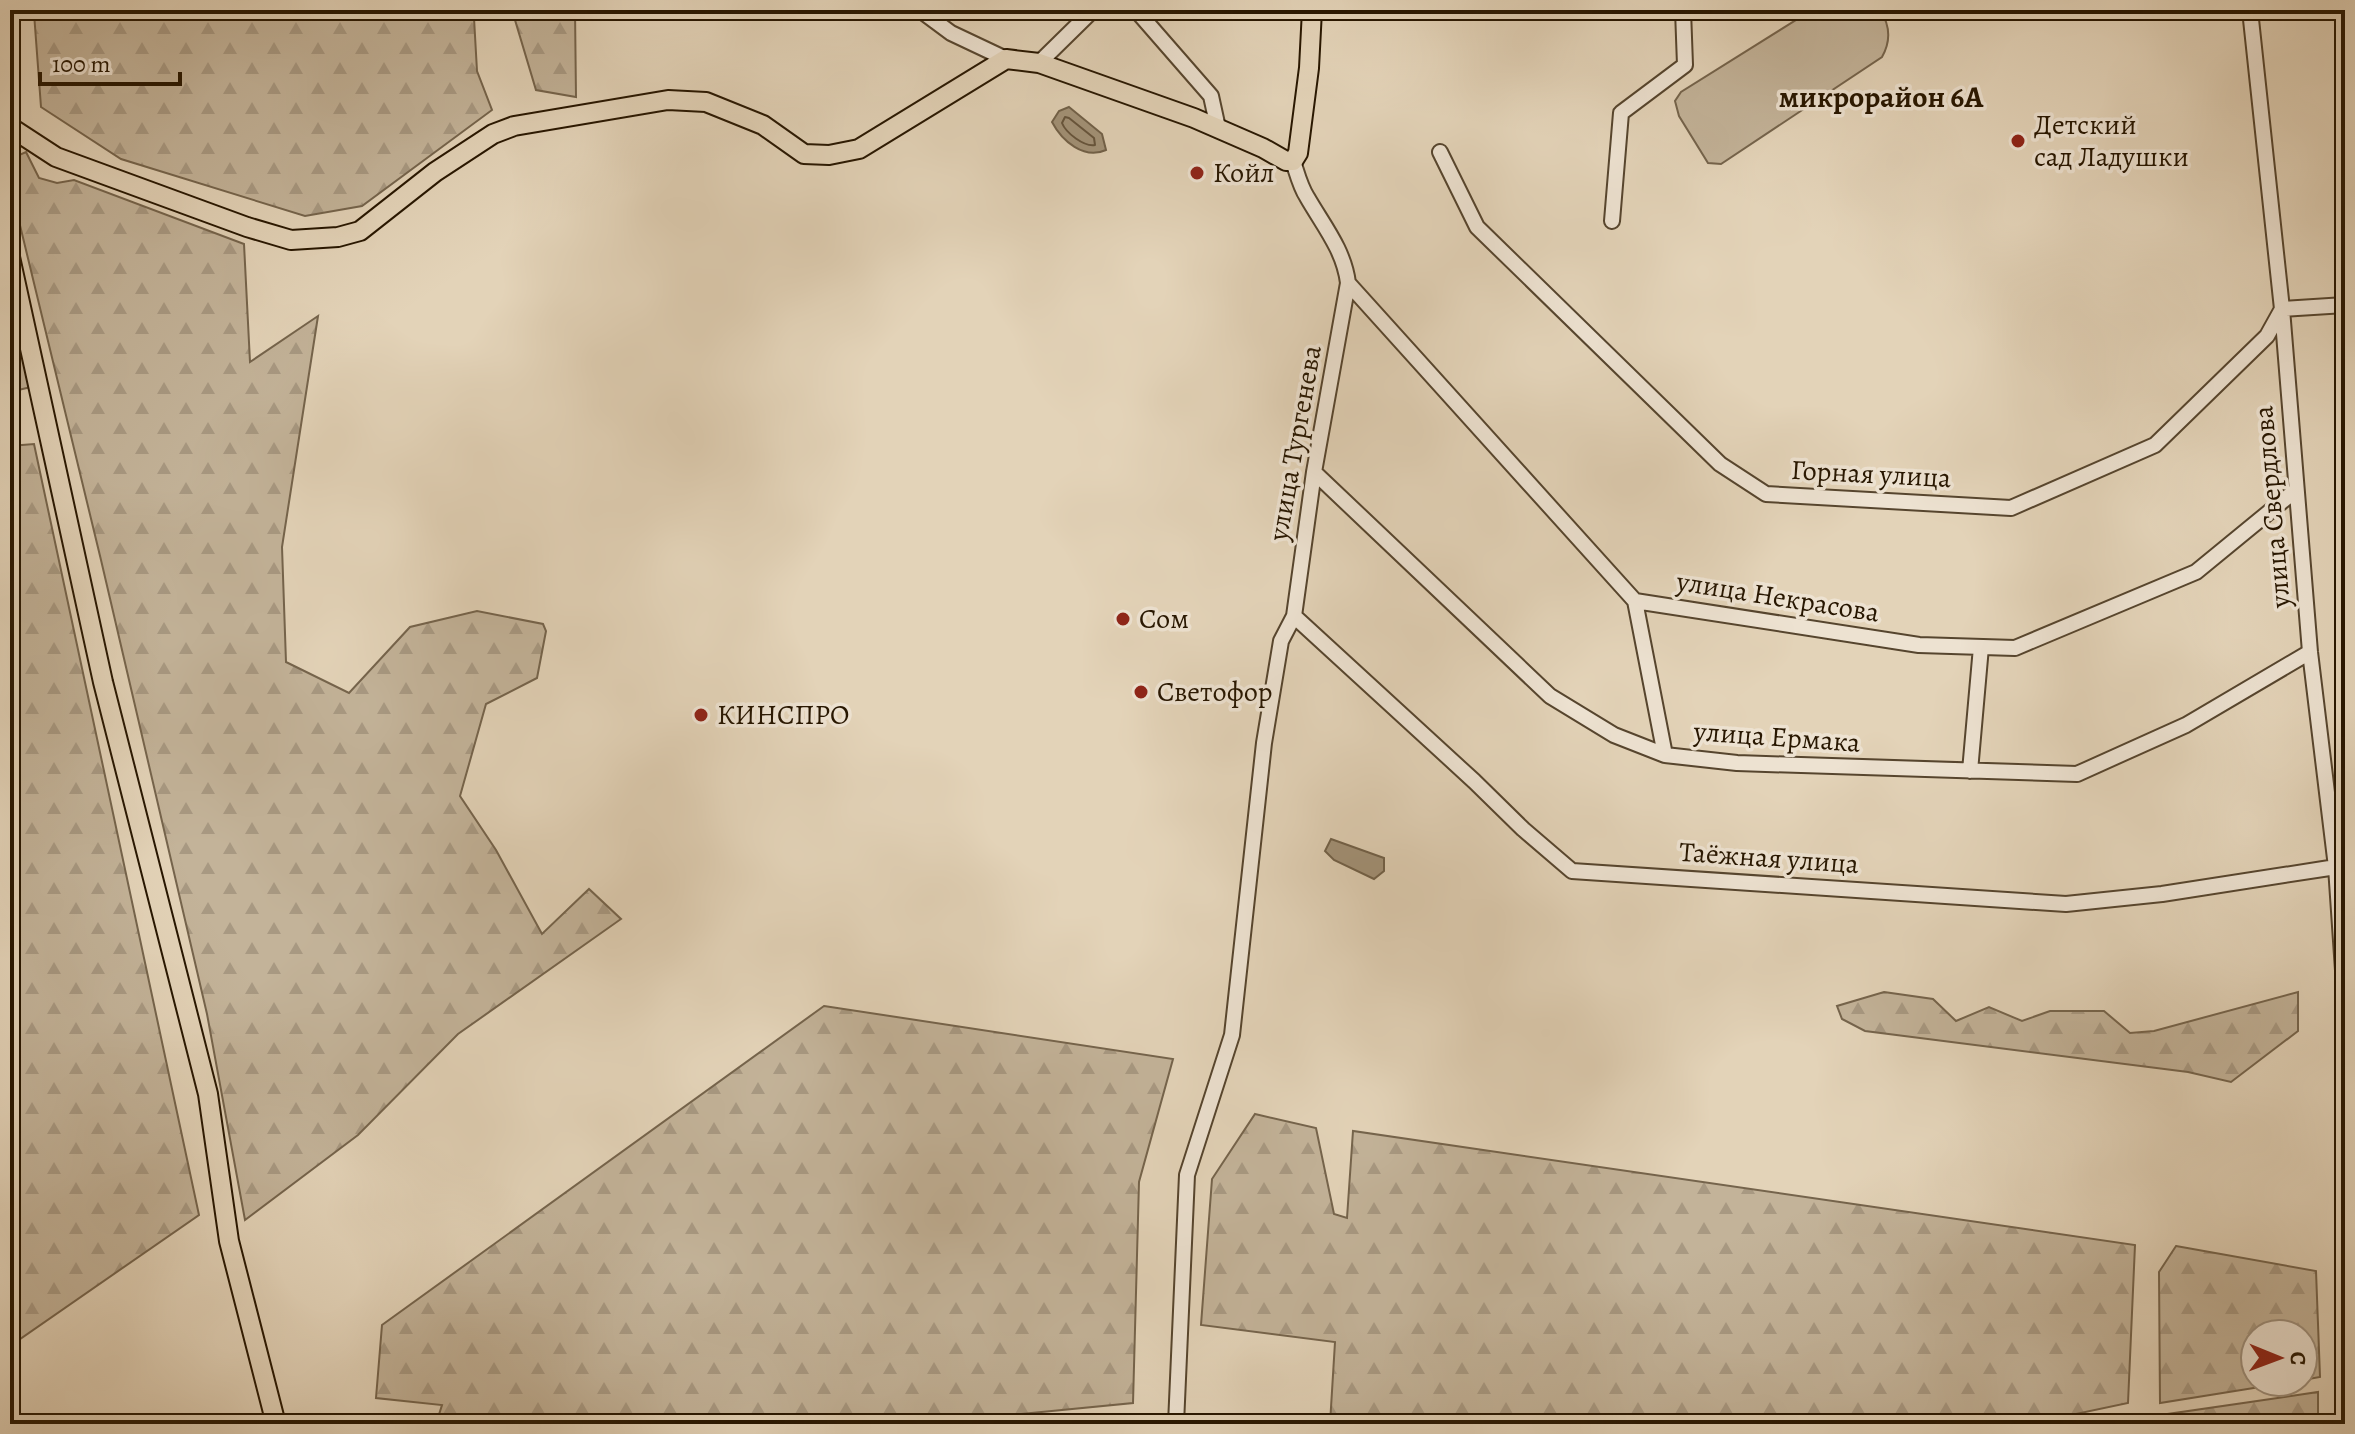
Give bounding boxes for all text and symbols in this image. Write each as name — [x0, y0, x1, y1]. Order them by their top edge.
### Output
scale bar — [40, 36, 180, 86]
text: 100 m — [52, 48, 111, 80]
district label: микрорайон 6А — [1779, 77, 1983, 117]
place label: Детский сад Ладушки — [2034, 106, 2189, 176]
marker: Детский сад Ладушки — [2009, 132, 2027, 150]
place label: Койл — [1213, 154, 1275, 192]
marker: Койл — [1188, 164, 1206, 182]
street label: улица Тургенева — [1259, 342, 1331, 545]
street label: улица Свердлова — [2244, 404, 2300, 611]
street label: Горная улица — [1790, 451, 1952, 497]
street label: улица Некрасова — [1673, 562, 1882, 632]
place label: Сом — [1139, 600, 1189, 638]
marker: Сом — [1114, 610, 1132, 628]
place label: Светофор — [1157, 673, 1273, 711]
marker: Светофор — [1132, 683, 1150, 701]
place label: КИНСПРО — [717, 696, 849, 734]
marker: КИНСПРО — [692, 706, 710, 724]
street label: улица Ермака — [1691, 712, 1862, 762]
street label: Таёжная улица — [1678, 833, 1860, 883]
north arrow — [2239, 1318, 2319, 1398]
text: С — [2283, 1351, 2313, 1365]

